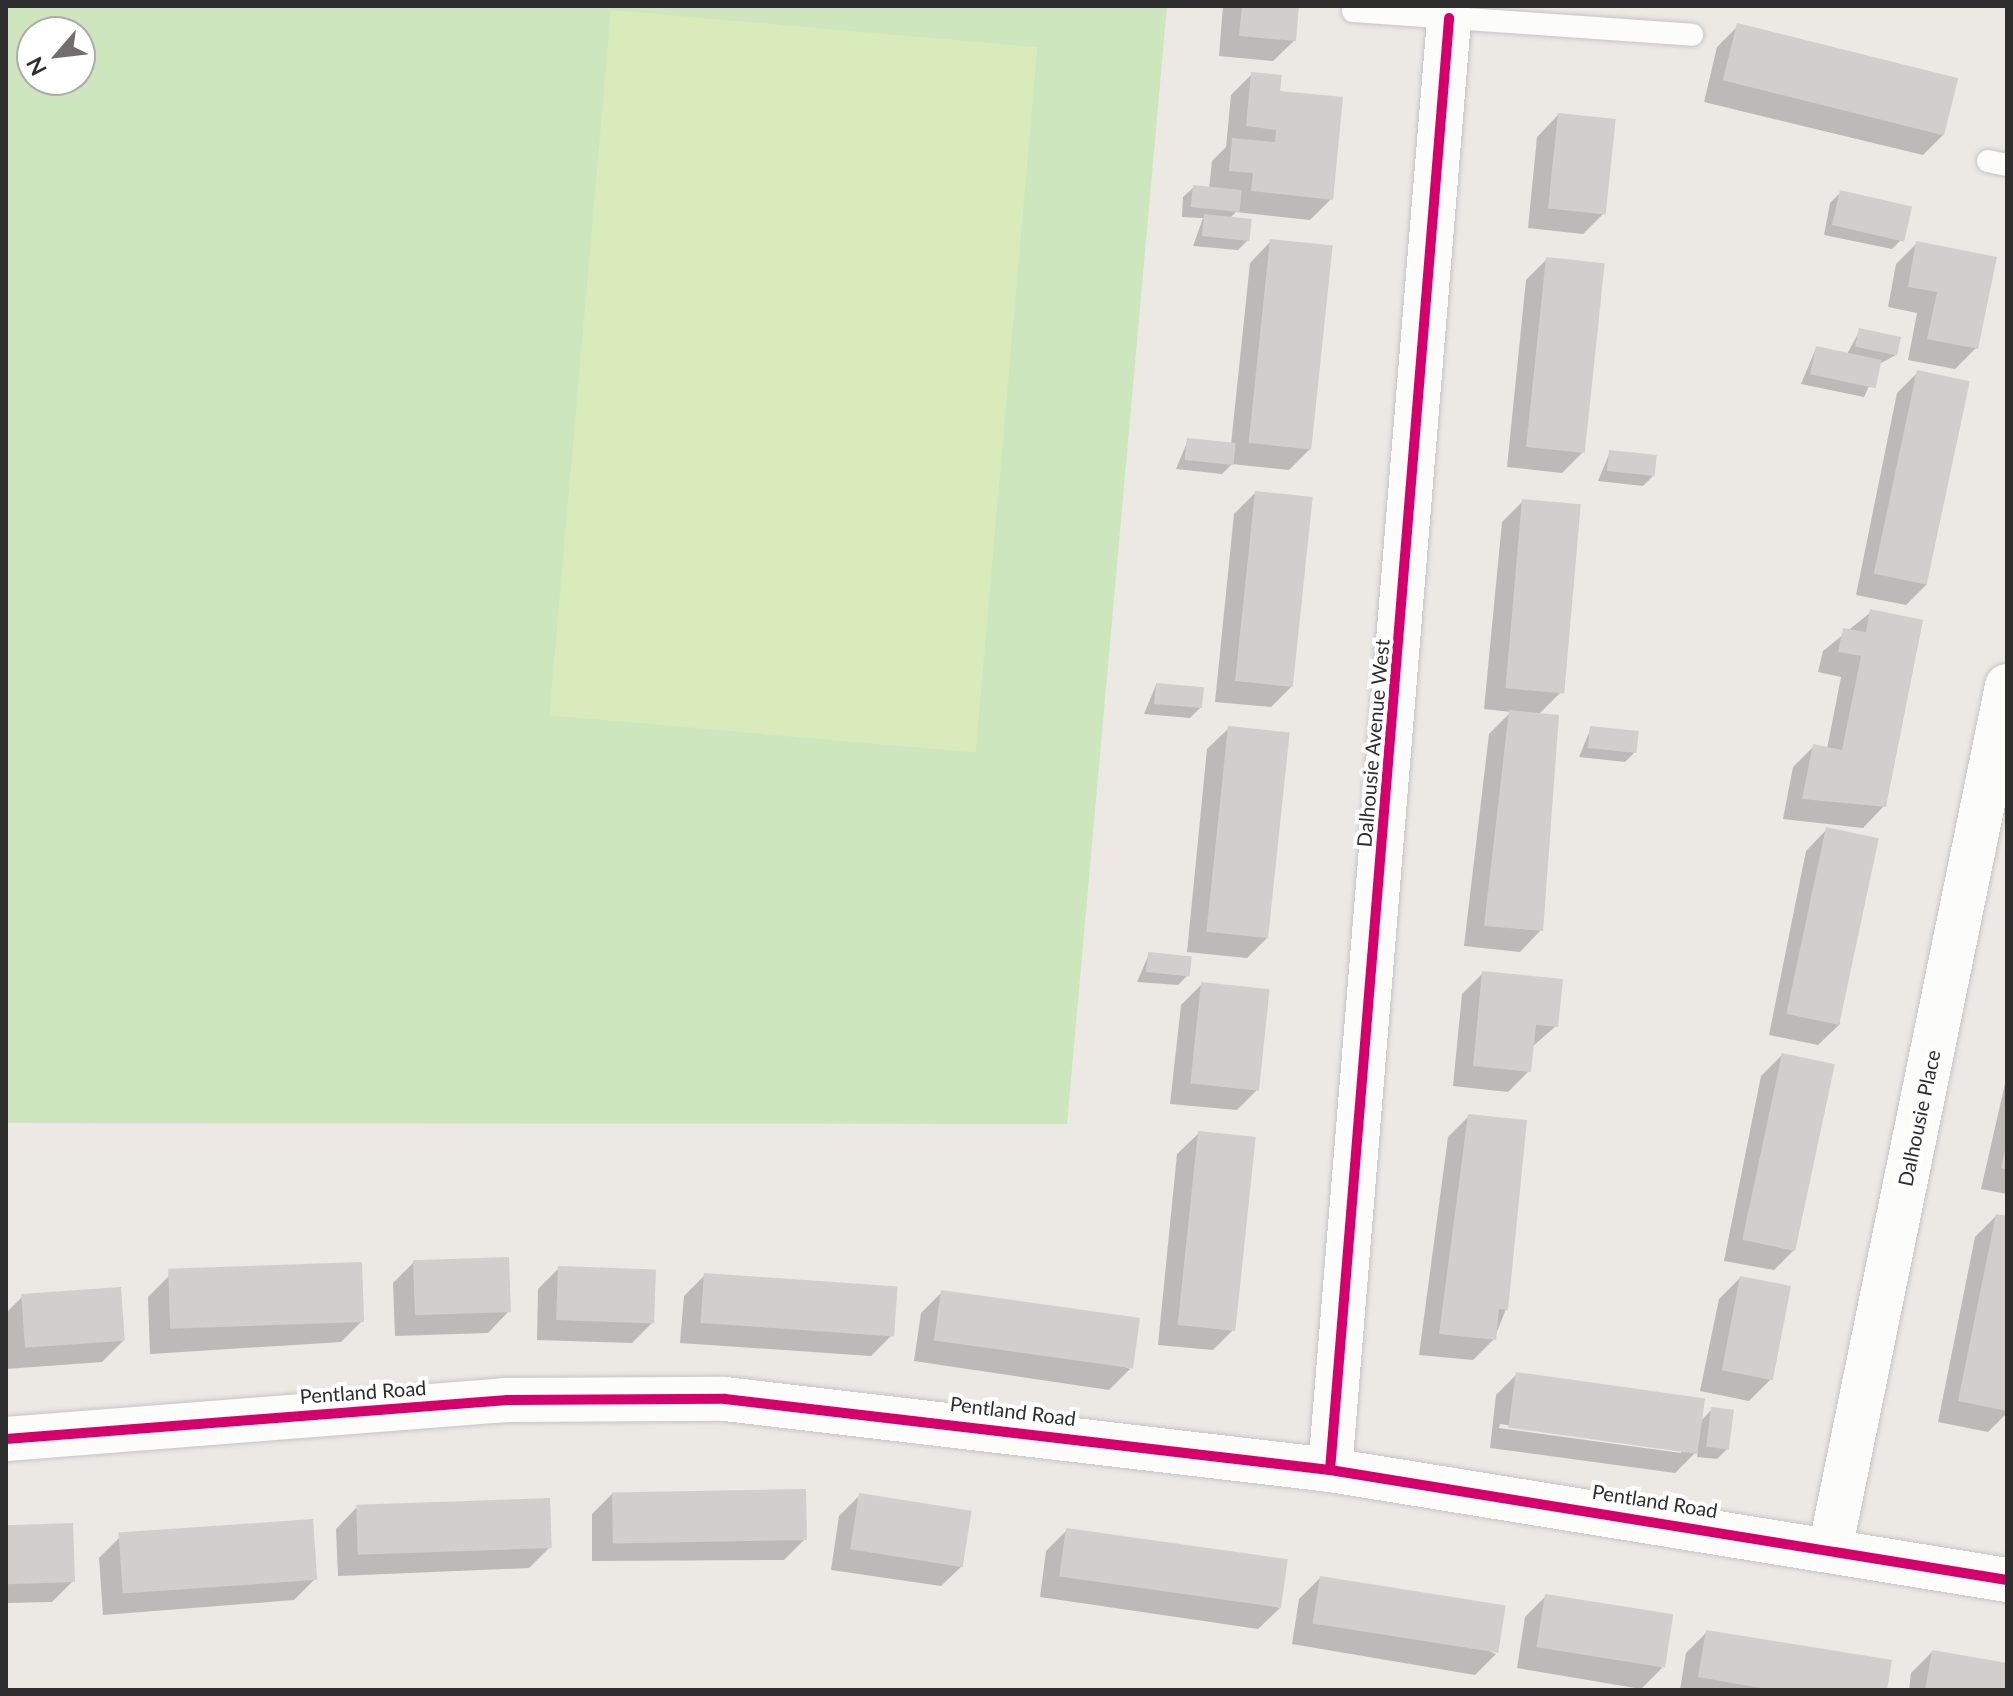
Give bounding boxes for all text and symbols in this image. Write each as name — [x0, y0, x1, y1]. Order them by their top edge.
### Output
north arrow — [16, 16, 96, 96]
text: N — [20, 53, 52, 80]
street label: Dalhousie Avenue West — [1352, 638, 1394, 848]
street label: Dalhousie Place — [1893, 1048, 1945, 1188]
street label: Pentland Road — [299, 1376, 427, 1408]
street label: Pentland Road — [949, 1391, 1077, 1431]
street label: Pentland Road — [1591, 1479, 1719, 1523]

